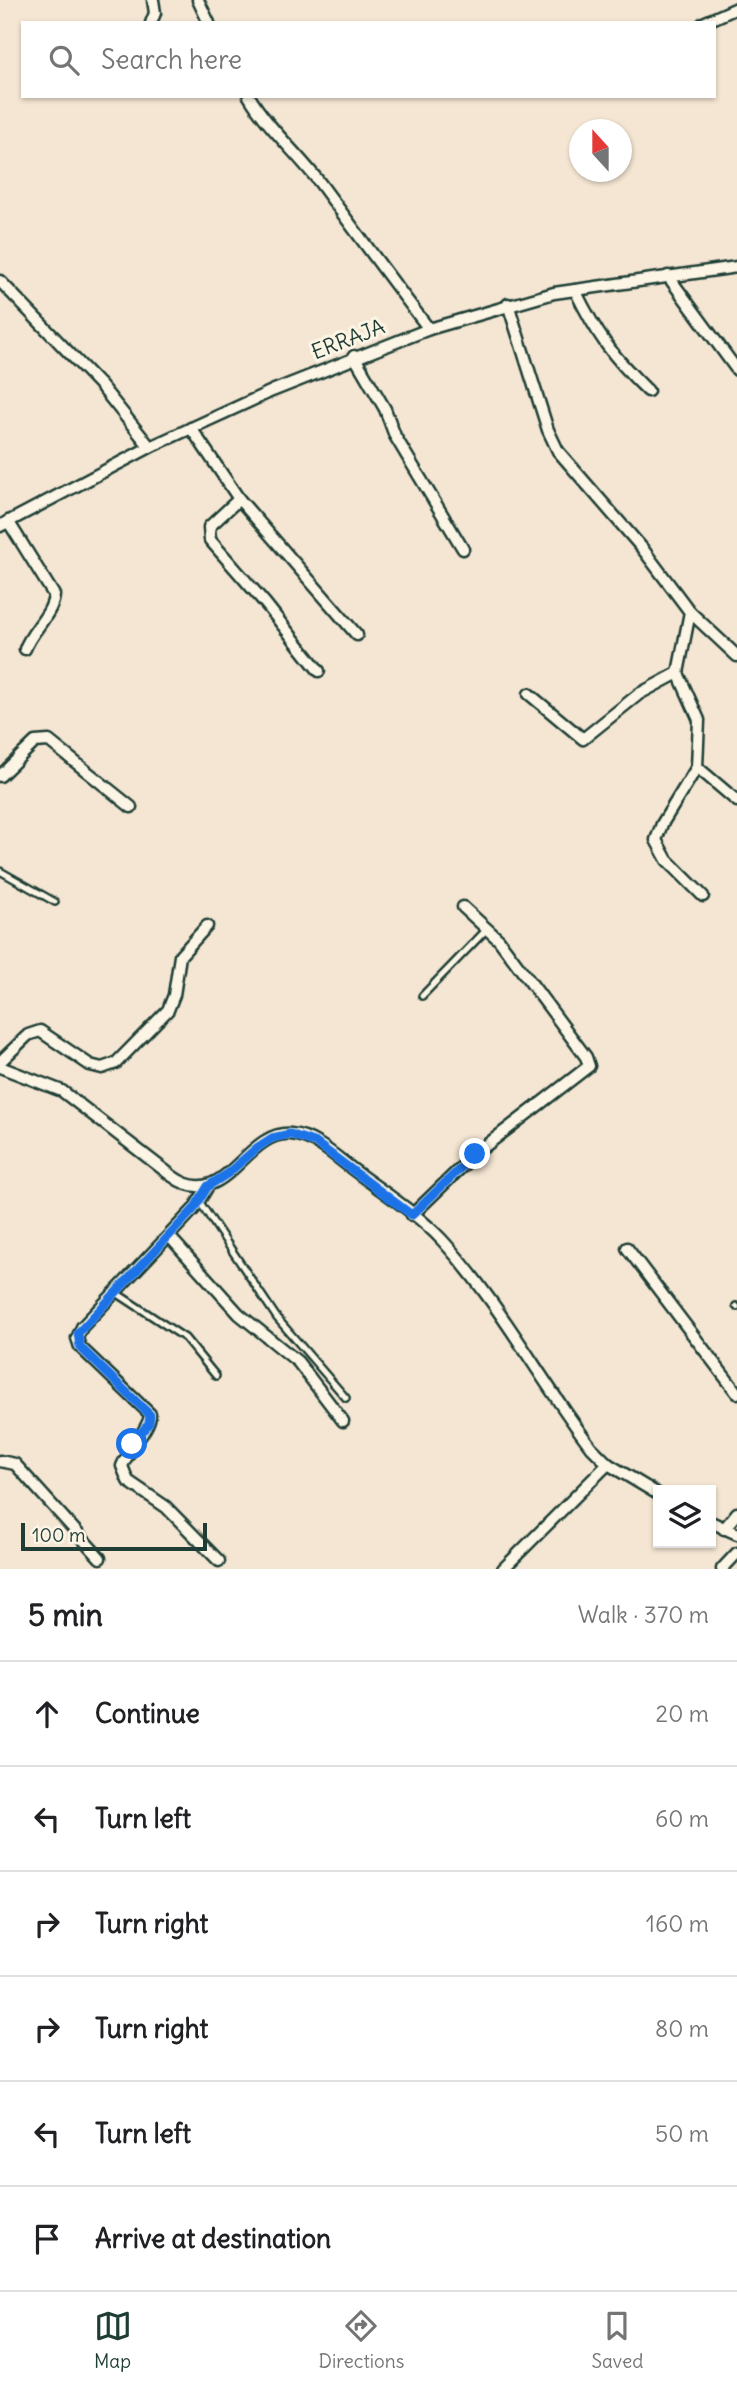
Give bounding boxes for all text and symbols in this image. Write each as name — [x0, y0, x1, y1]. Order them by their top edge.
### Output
search box — [21, 21, 716, 98]
icon: search — [45, 41, 83, 79]
text: Search here — [101, 43, 242, 76]
north arrow — [569, 119, 632, 182]
street label: ERRAJA — [307, 313, 389, 365]
route end — [459, 1138, 490, 1169]
route start — [116, 1428, 147, 1459]
map controls — [653, 1485, 716, 1548]
button: layers — [653, 1485, 716, 1548]
scale bar — [21, 1520, 206, 1552]
text: 100 m — [32, 1523, 86, 1547]
text: 5 min — [28, 1596, 103, 1634]
text: Walk · 370 m — [578, 1600, 709, 1629]
icon: ahead — [28, 1695, 66, 1733]
text: Continue — [95, 1697, 200, 1730]
text: 20 m — [656, 1699, 709, 1728]
icon: left — [28, 1800, 66, 1838]
text: Turn left — [95, 1802, 191, 1835]
text: 60 m — [655, 1804, 709, 1833]
icon: right — [28, 1905, 66, 1943]
text: Turn right — [95, 1907, 208, 1940]
text: 160 m — [646, 1909, 709, 1938]
icon: right — [28, 2010, 66, 2048]
text: Turn right — [95, 2012, 208, 2045]
text: 80 m — [655, 2014, 709, 2043]
icon: left — [28, 2115, 66, 2153]
text: Turn left — [95, 2117, 191, 2150]
text: 50 m — [655, 2119, 709, 2148]
icon: arrive — [28, 2220, 66, 2258]
text: Arrive at destination — [95, 2222, 331, 2255]
tab: Map — [94, 2307, 132, 2373]
tab: Directions — [319, 2307, 404, 2373]
tab: Saved — [591, 2307, 643, 2373]

